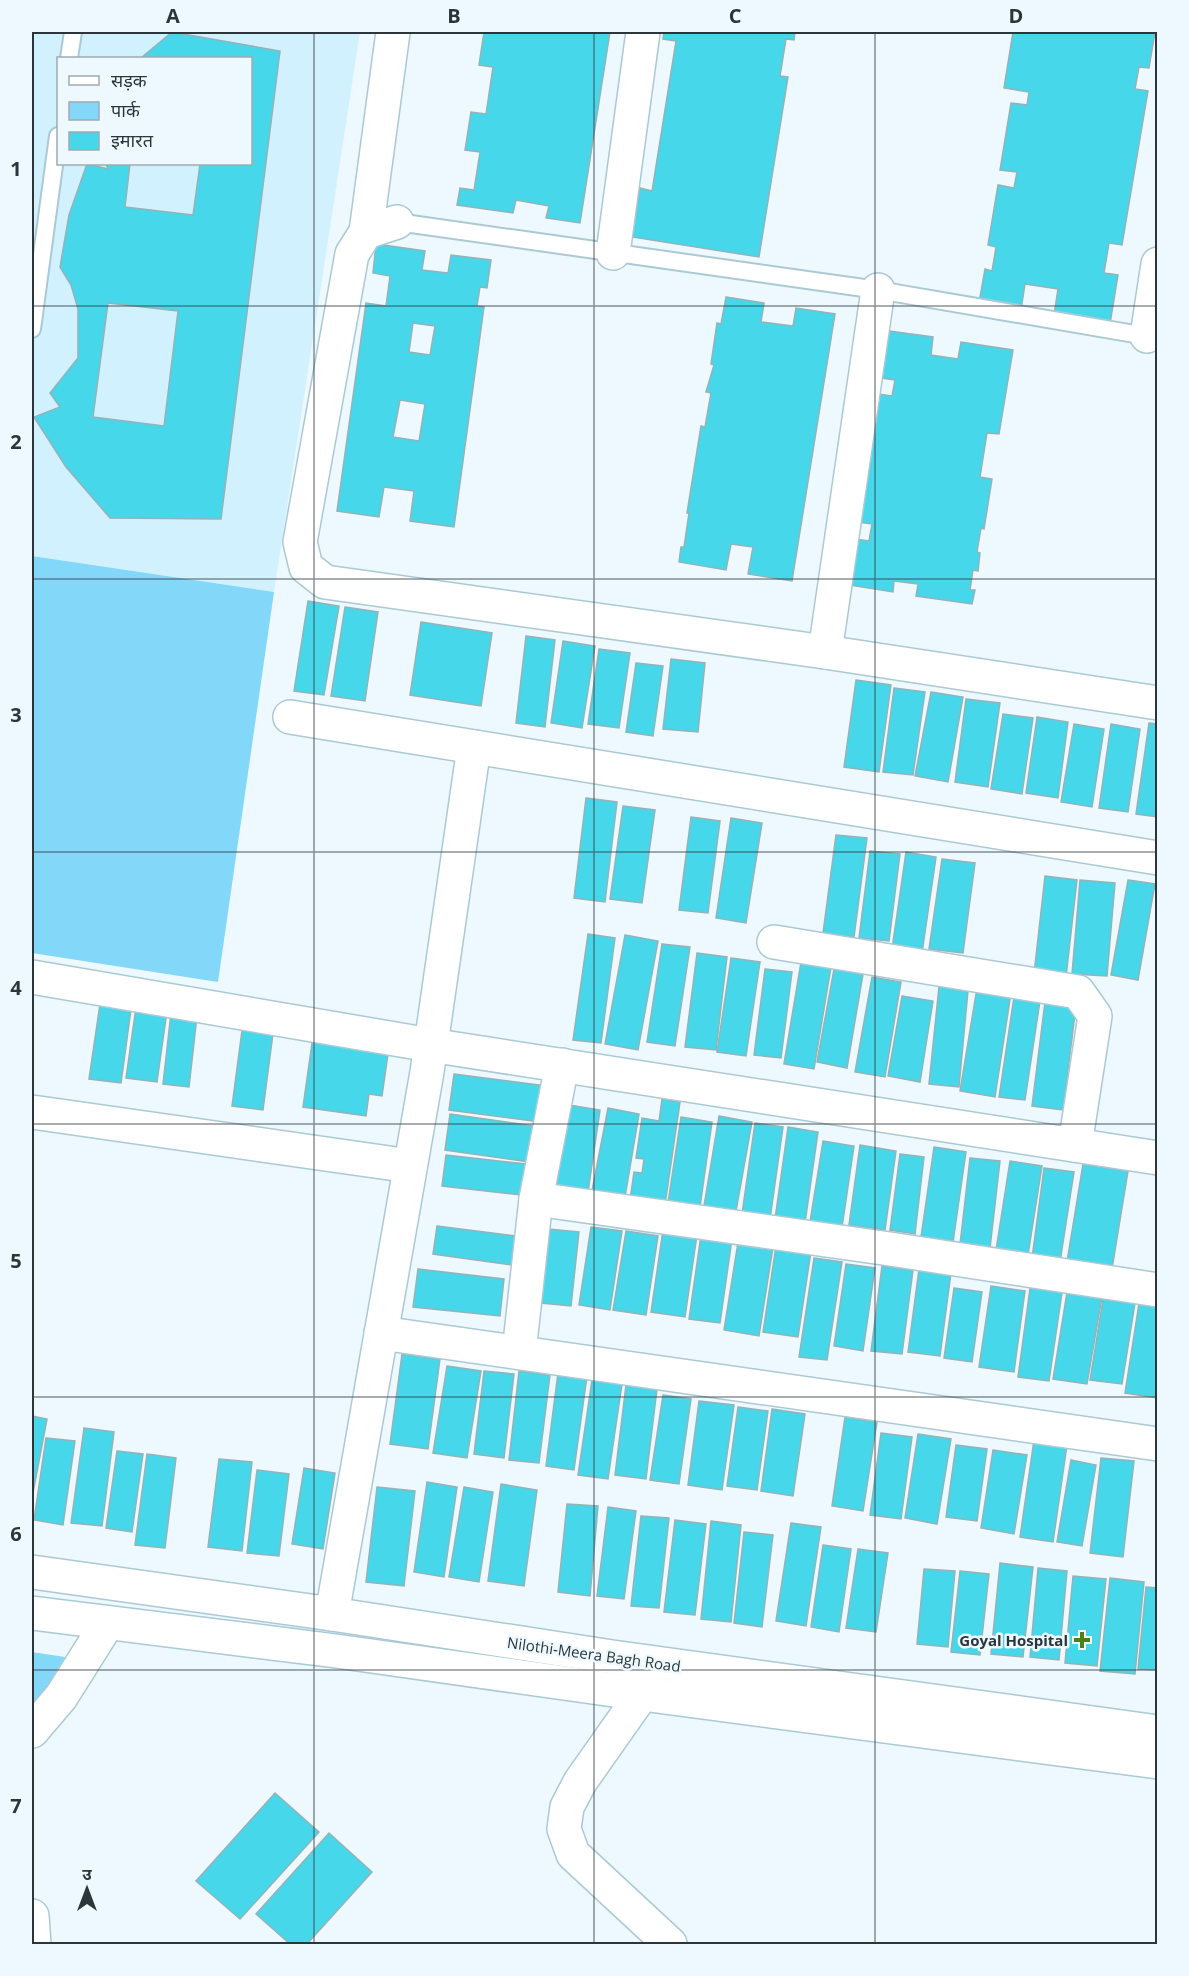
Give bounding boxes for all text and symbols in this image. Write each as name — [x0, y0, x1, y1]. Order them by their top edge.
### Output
text: A — [166, 2, 180, 29]
text: B — [447, 2, 461, 29]
text: C — [729, 2, 742, 29]
text: D — [1009, 2, 1023, 29]
legend — [57, 57, 252, 165]
text: सड़क — [111, 68, 148, 92]
text: पार्क — [111, 98, 141, 122]
text: इमारत — [111, 128, 154, 152]
text: 1 — [10, 155, 22, 182]
text: 2 — [10, 428, 22, 455]
text: 3 — [10, 701, 22, 728]
text: 4 — [10, 974, 22, 1001]
text: 5 — [10, 1247, 22, 1274]
text: 6 — [10, 1520, 22, 1547]
place label: Goyal Hospital — [959, 1630, 1068, 1650]
marker: Goyal Hospital — [1073, 1631, 1091, 1649]
street label: Nilothi-Meera Bagh Road — [506, 1632, 682, 1676]
text: 7 — [10, 1792, 22, 1819]
north arrow — [57, 1859, 117, 1919]
text: उ — [82, 1863, 92, 1885]

